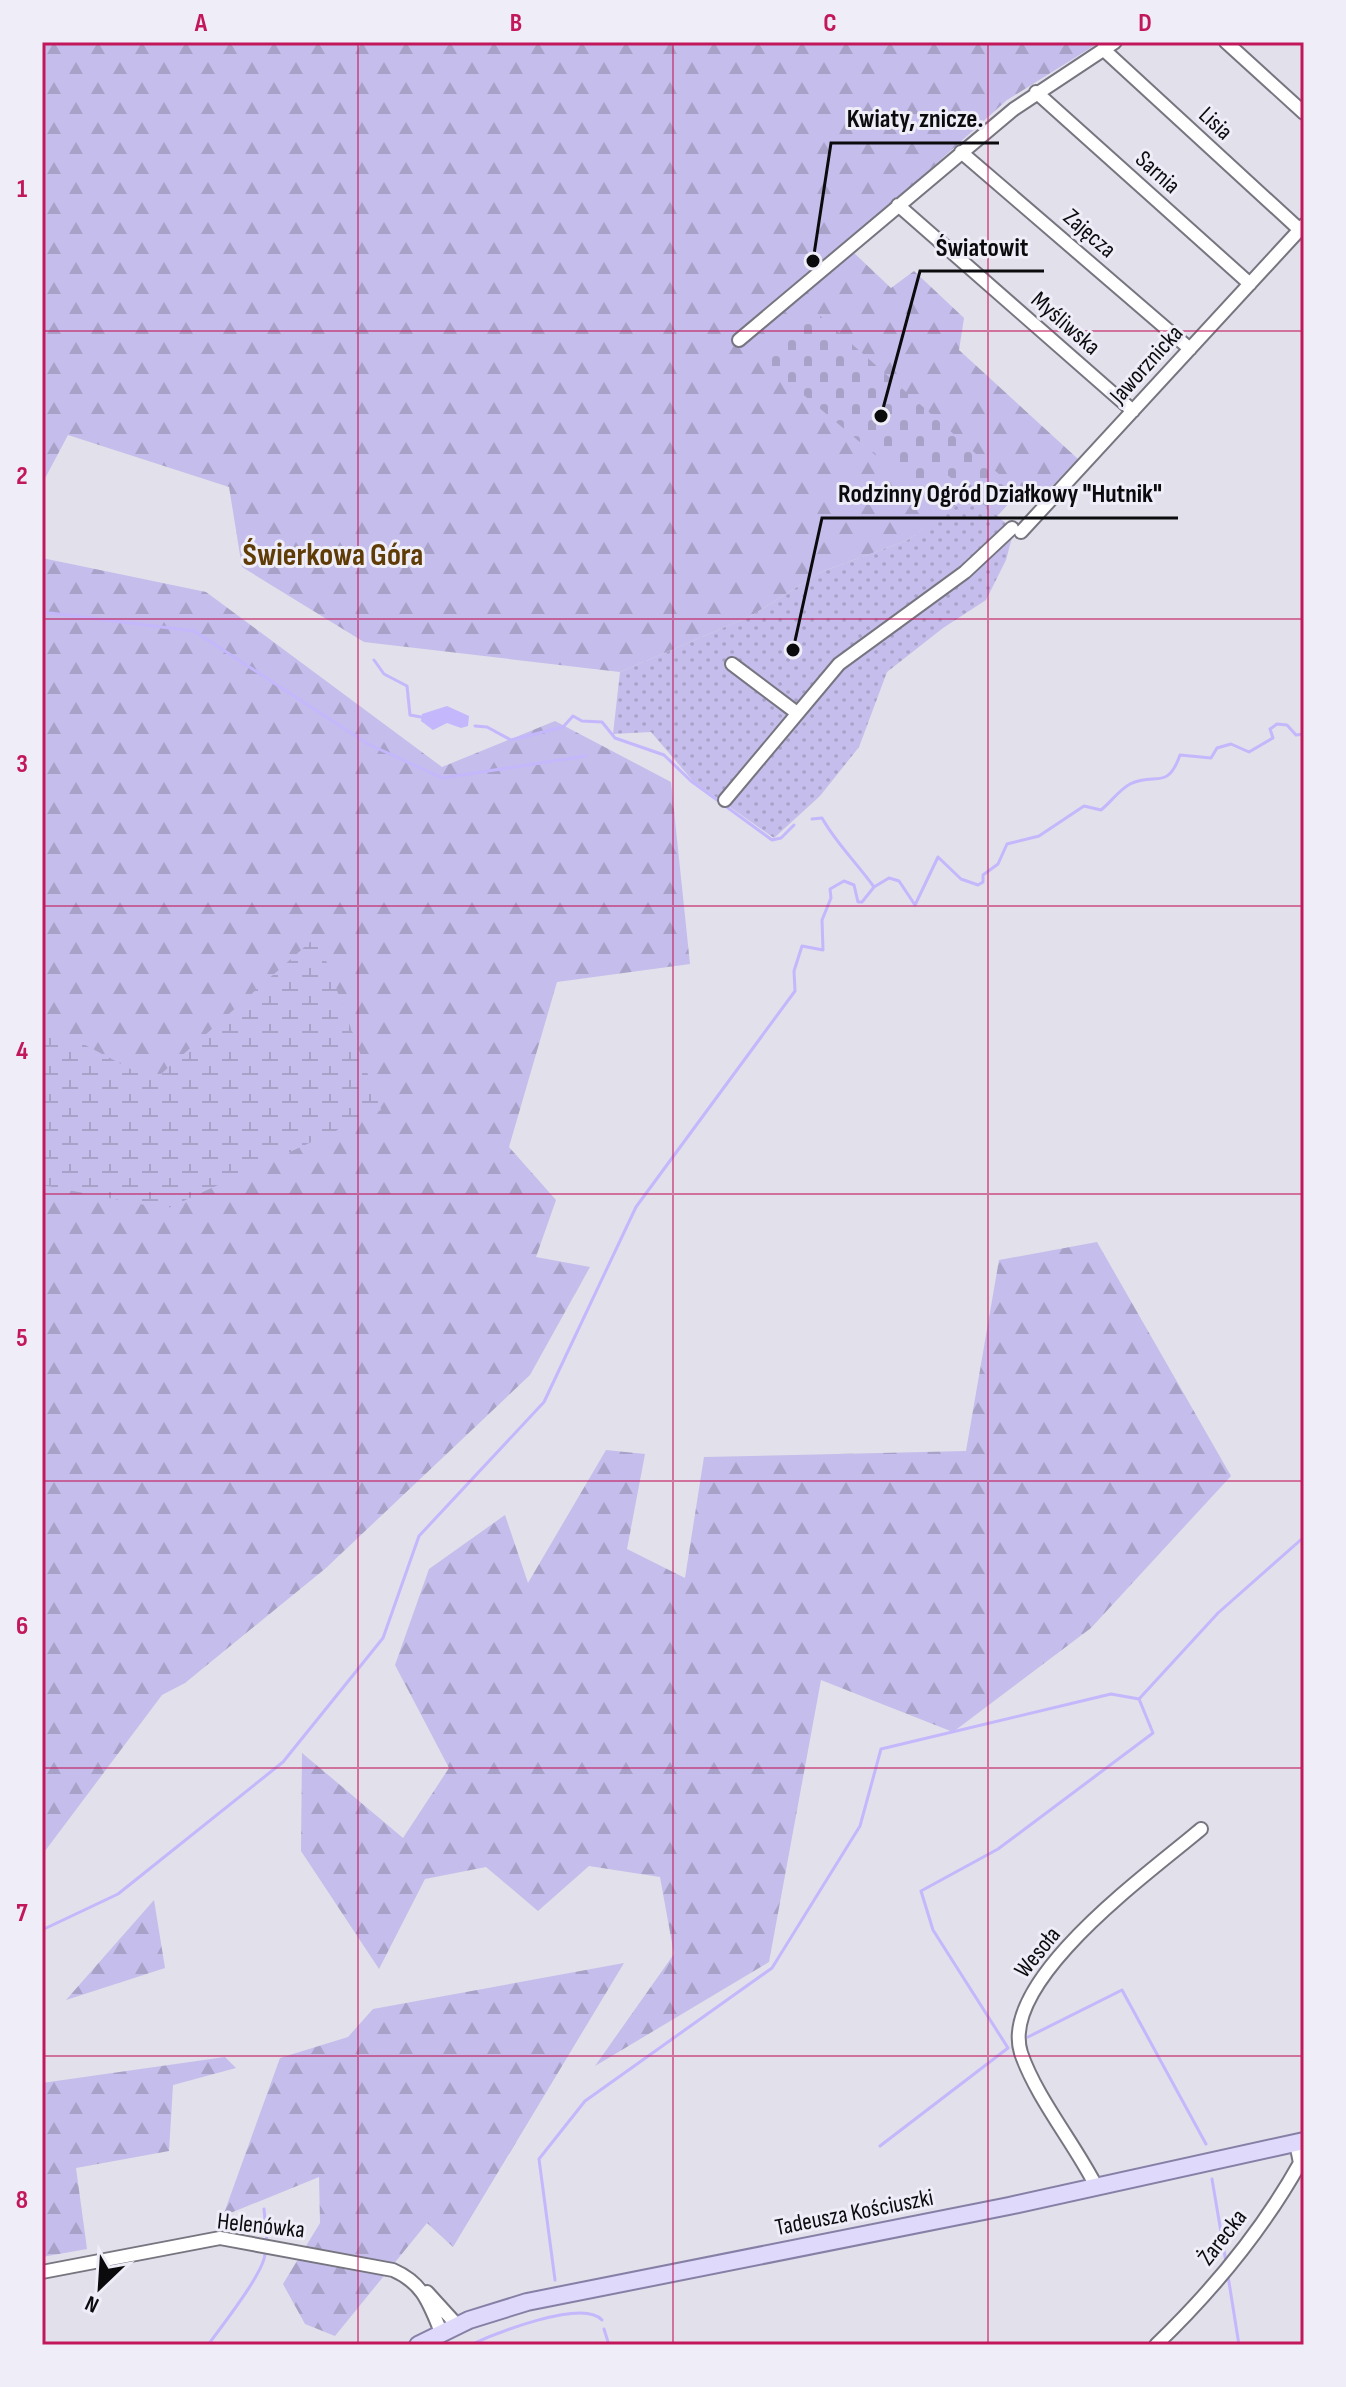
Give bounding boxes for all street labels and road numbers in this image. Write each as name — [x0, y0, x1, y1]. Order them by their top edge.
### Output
street label: Lisia — [1193, 101, 1239, 146]
street label: Sarnia — [1129, 145, 1186, 200]
street label: Zajęcza — [1057, 203, 1122, 264]
street label: Myśliwska — [1025, 286, 1106, 361]
street label: Jaworznicka — [1103, 319, 1189, 410]
street label: Wesoła — [1008, 1921, 1067, 1984]
street label: Tadeusza Kościuszki — [772, 2183, 936, 2242]
street label: Żarecka — [1192, 2204, 1253, 2271]
street label: Helenówka — [216, 2206, 306, 2245]

